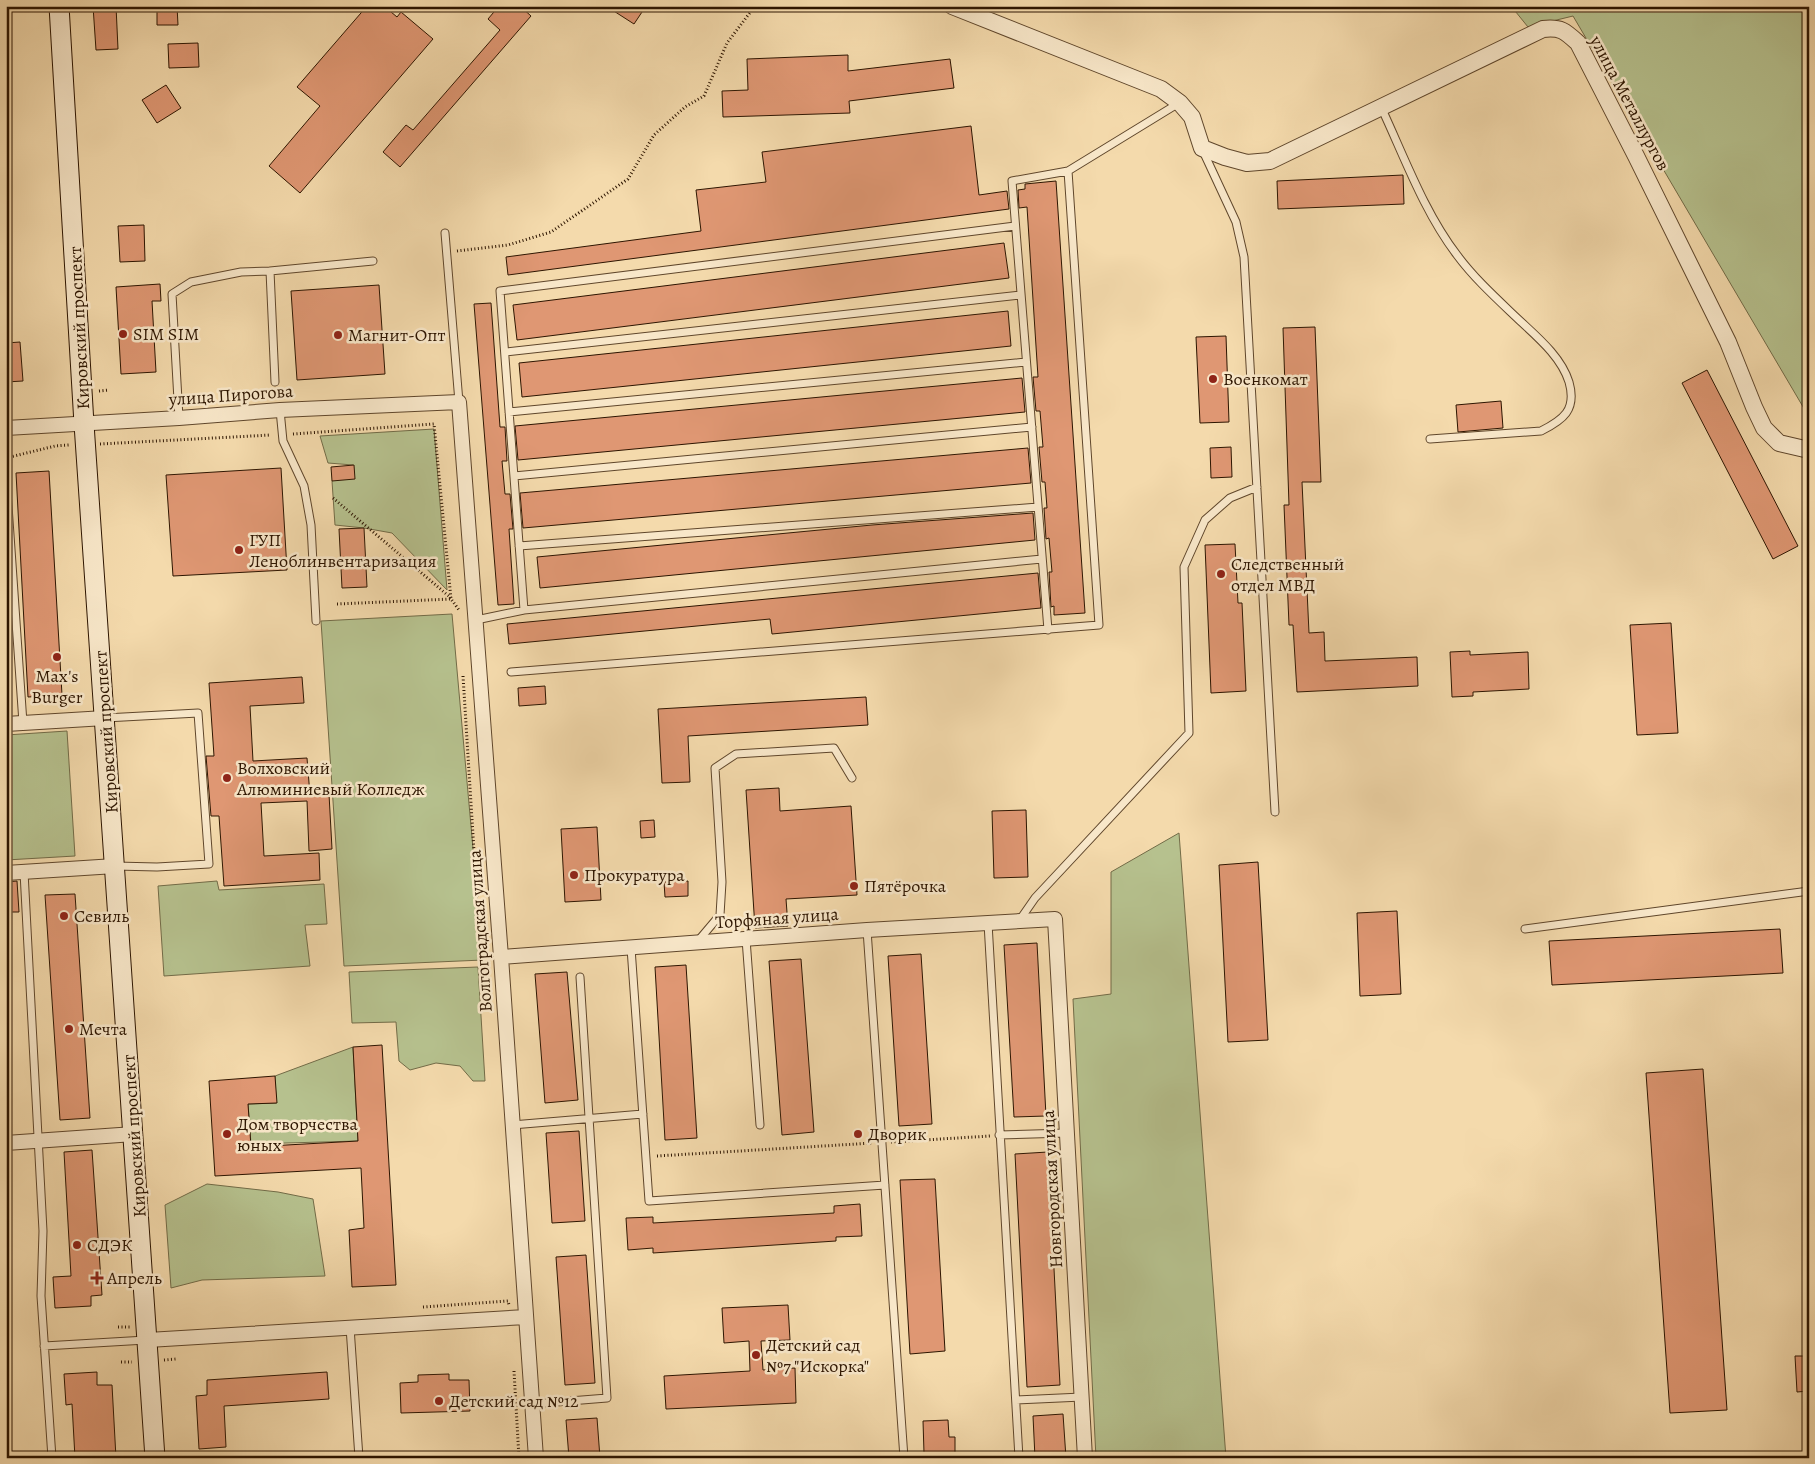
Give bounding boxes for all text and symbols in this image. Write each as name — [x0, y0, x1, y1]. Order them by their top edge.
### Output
street label: улица Металлургов — [1584, 30, 1676, 175]
street label: Кировский проспект — [63, 246, 95, 410]
place label: SIM SIM — [133, 322, 199, 346]
place label: Магнит-Опт — [348, 323, 445, 347]
marker: SIM SIM — [117, 328, 129, 340]
marker: Магнит-Опт — [332, 329, 344, 341]
place label: Военкомат — [1223, 367, 1308, 391]
marker: Военкомат — [1207, 373, 1219, 385]
street label: улица Пирогова — [167, 379, 295, 411]
place label: ГУП Леноблинвентаризация — [249, 528, 436, 573]
marker: ГУП Леноблинвентаризация — [233, 544, 245, 556]
place label: Следственный отдел МВД — [1231, 552, 1344, 597]
marker: Следственный отдел МВД — [1215, 568, 1227, 580]
street label: Кировский проспект — [88, 650, 124, 814]
marker: Max's Burger — [51, 651, 63, 663]
place label: Max's Burger — [31, 664, 83, 709]
place label: Волховский Алюминиевый Колледж — [236, 756, 425, 801]
marker: Волховский Алюминиевый Колледж — [221, 772, 233, 784]
street label: Волгоградская улица — [462, 848, 498, 1013]
place label: Прокуратура — [584, 863, 685, 887]
marker: Прокуратура — [568, 869, 580, 881]
place label: Пятёрочка — [864, 874, 947, 898]
marker: Пятёрочка — [848, 880, 860, 892]
street label: Торфяная улица — [715, 902, 840, 934]
place label: Севиль — [74, 904, 129, 928]
marker: Севиль — [58, 910, 70, 922]
place label: Мечта — [79, 1017, 128, 1041]
marker: Мечта — [63, 1023, 75, 1035]
street label: Кировский проспект — [116, 1054, 152, 1218]
street label: Новгородская улица — [1036, 1109, 1068, 1269]
place label: Дом творчества юных — [237, 1112, 359, 1157]
place label: Дворик — [868, 1122, 927, 1146]
marker: Дом творчества юных — [221, 1128, 233, 1140]
marker: Дворик — [852, 1128, 864, 1140]
place label: СДЭК — [87, 1233, 133, 1257]
marker: СДЭК — [71, 1239, 83, 1251]
place label: Апрель — [106, 1266, 162, 1290]
marker: Апрель — [91, 1272, 103, 1284]
place label: Детский cад №7 "Искорка" — [766, 1333, 869, 1378]
marker: Детский cад №7 "Искорка" — [750, 1349, 762, 1361]
place label: Детский cад №12 — [449, 1389, 579, 1413]
marker: Детский cад №12 — [433, 1395, 445, 1407]

